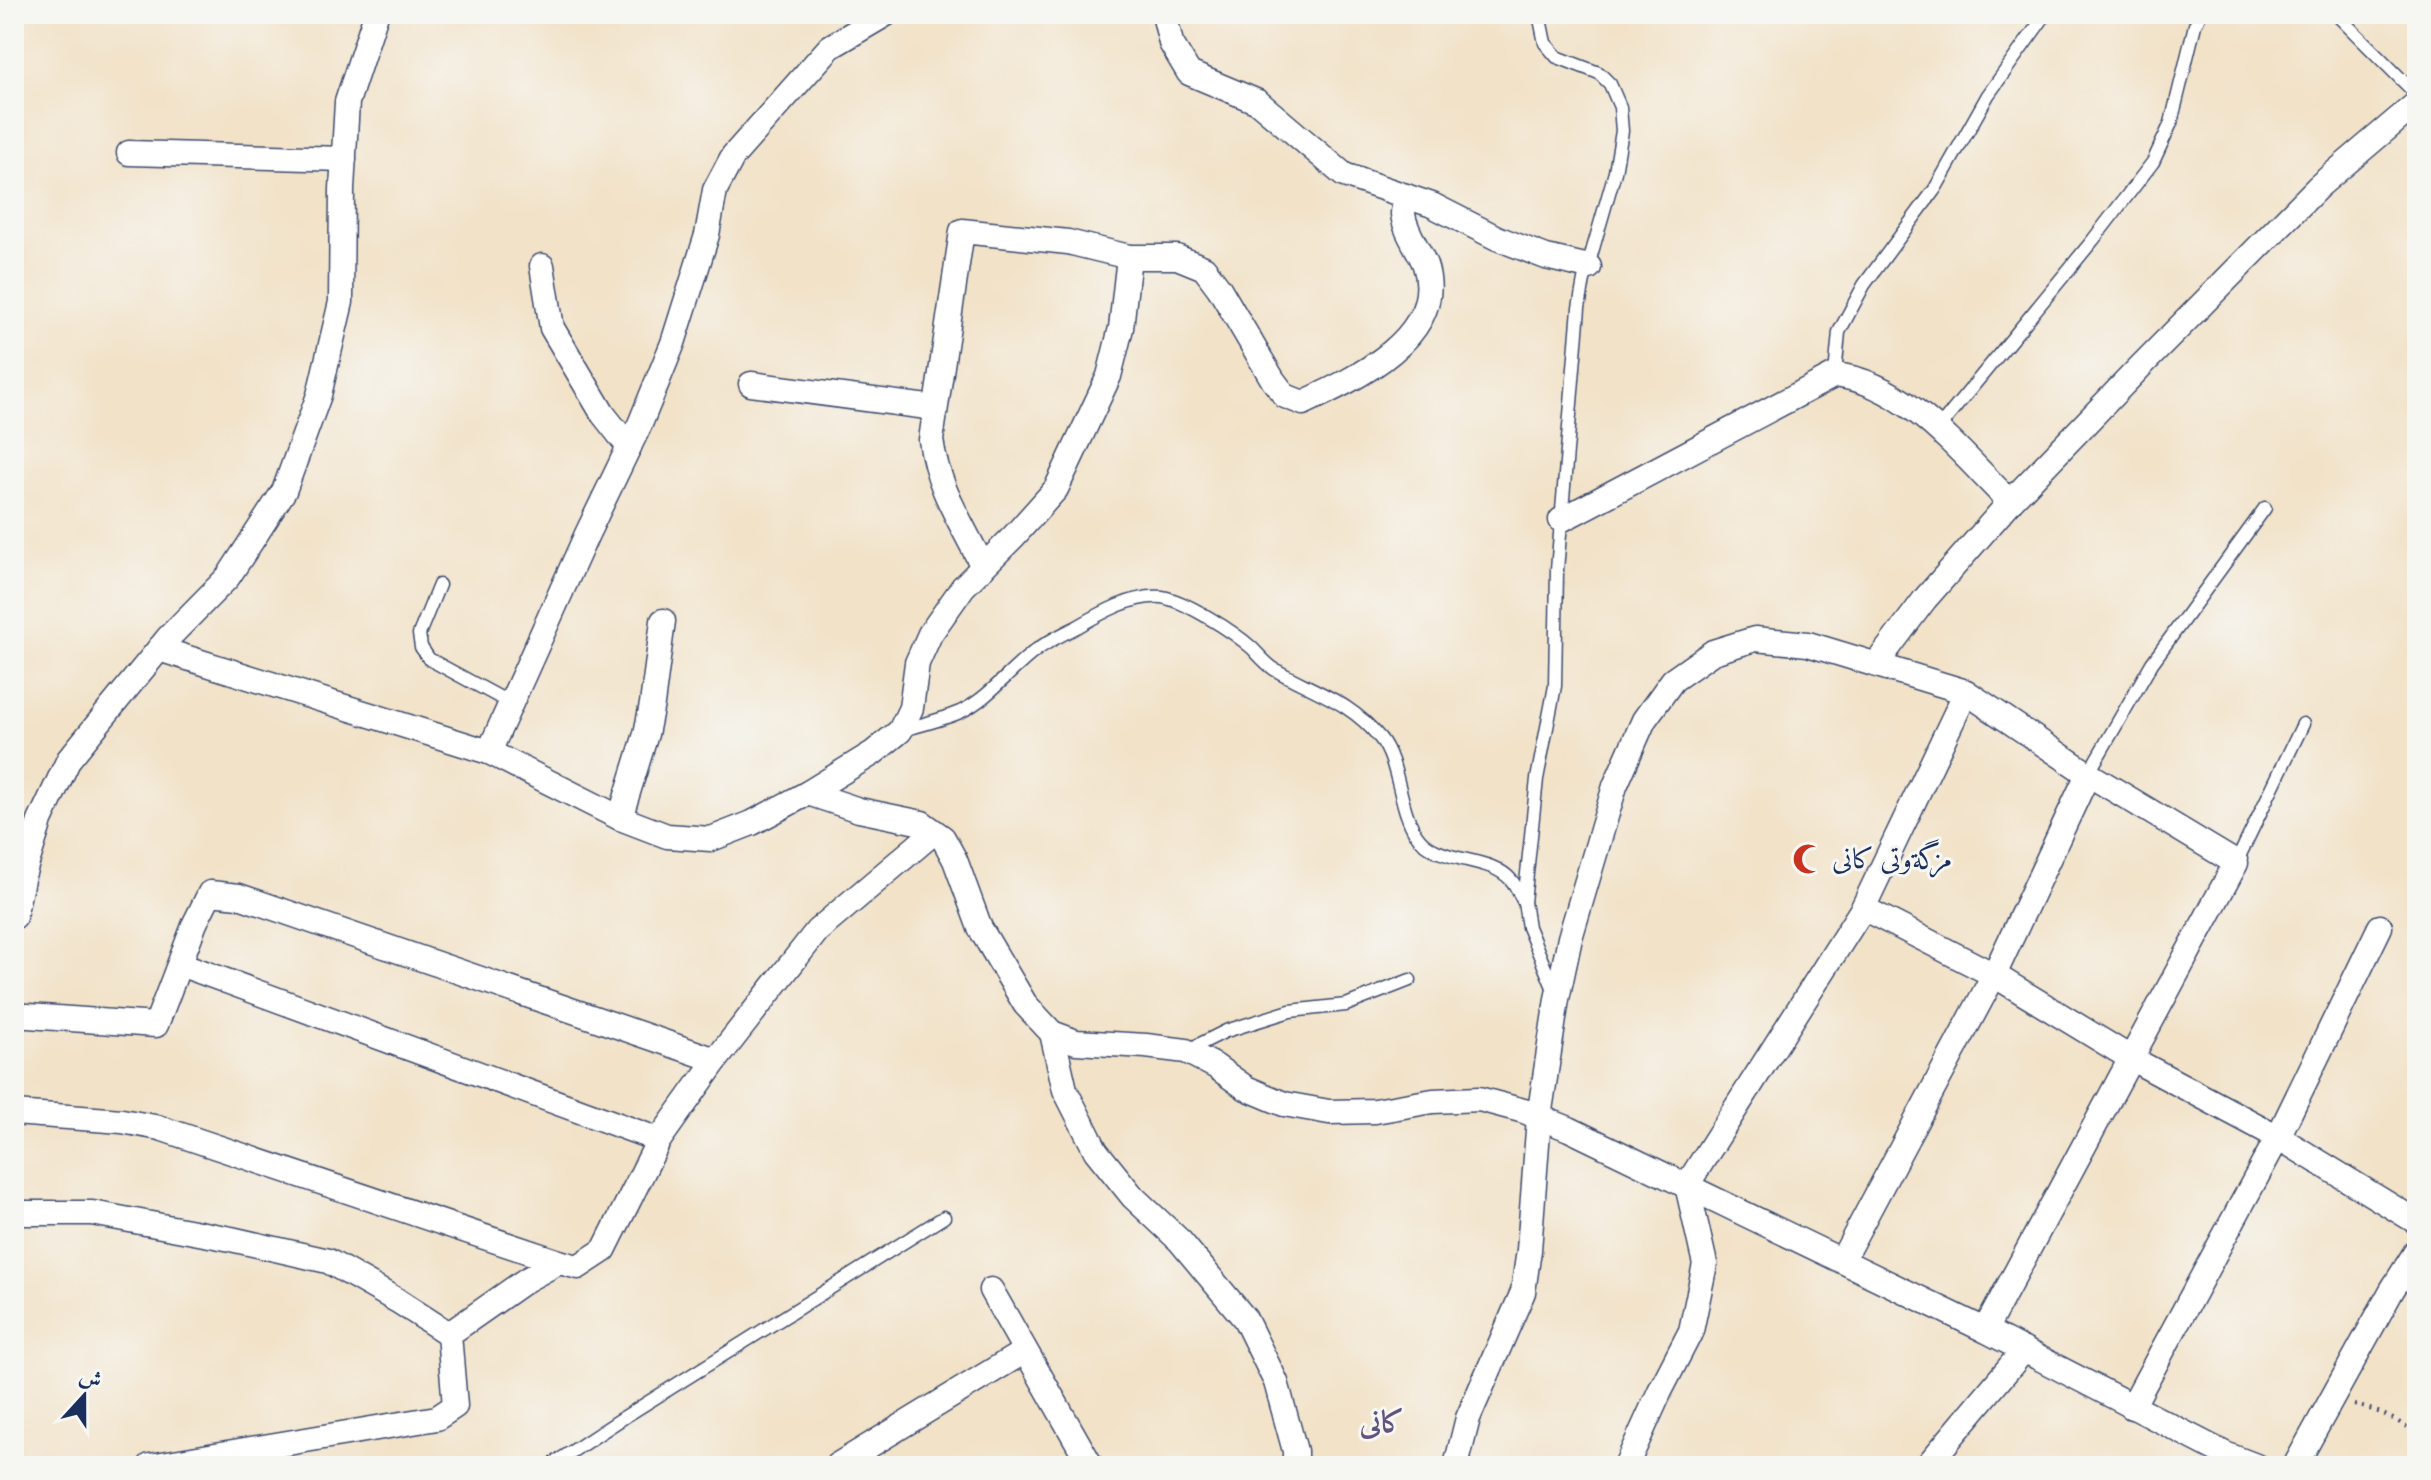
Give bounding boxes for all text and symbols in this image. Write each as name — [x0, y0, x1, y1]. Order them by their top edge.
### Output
place label: مزگةوتی کانی — [1832, 839, 1952, 878]
mosque icon: مزگةوتی کانی — [1791, 842, 1825, 876]
north arrow — [44, 1356, 124, 1436]
text: ش — [76, 1362, 106, 1395]
district label: کانی — [1358, 1405, 1405, 1442]

